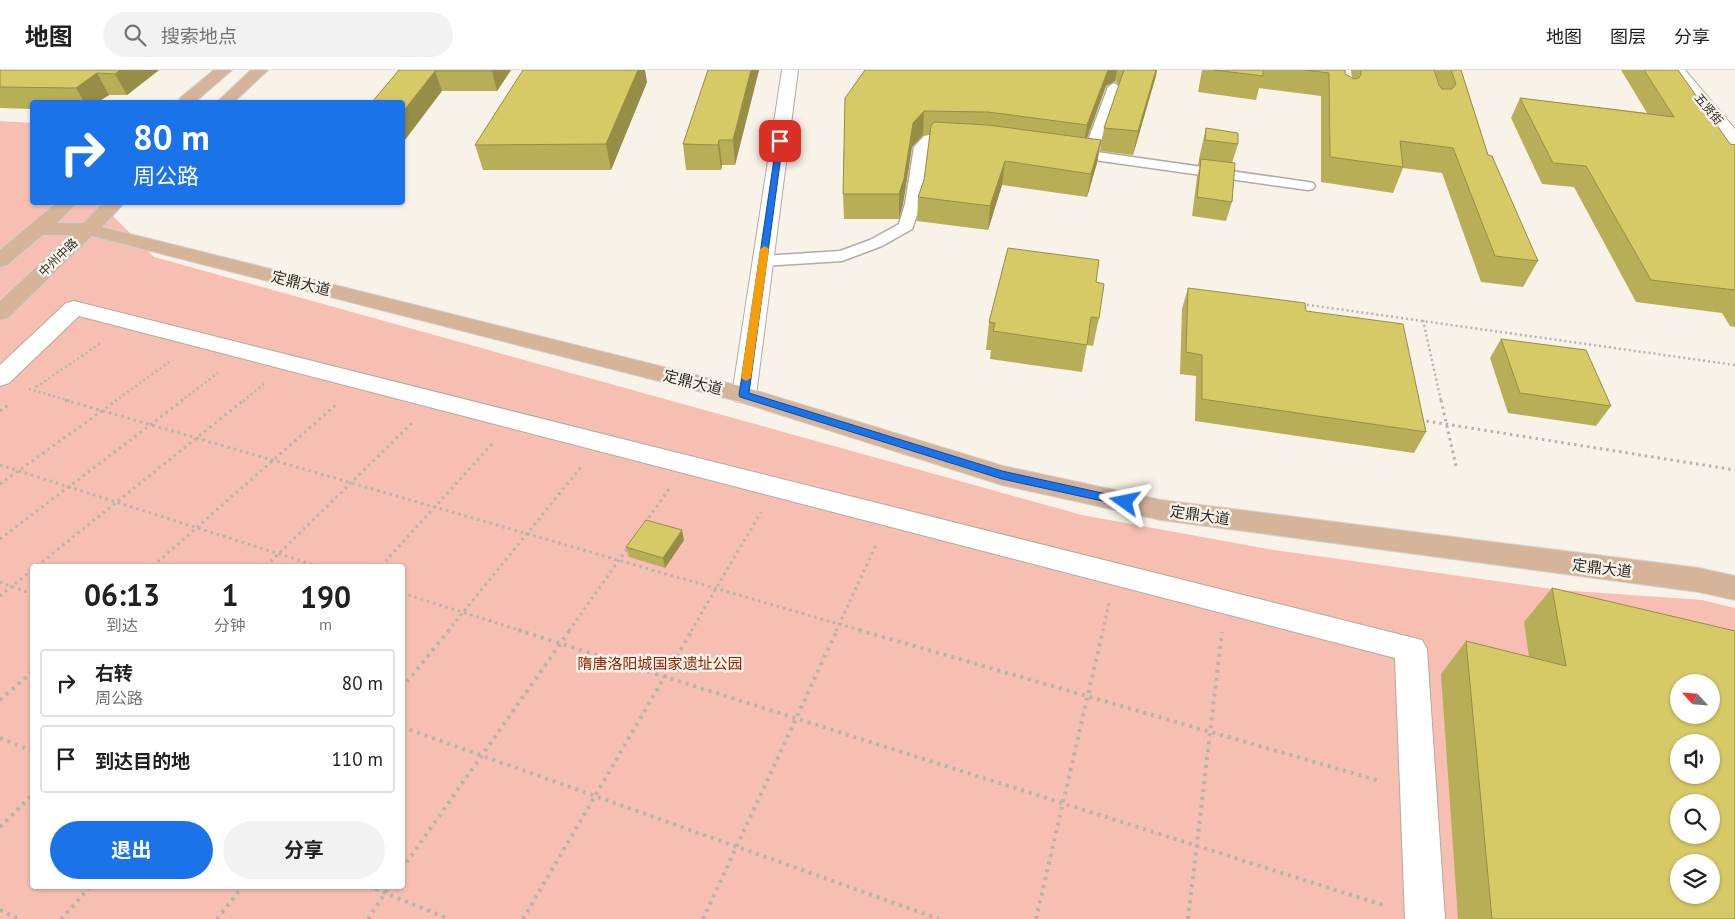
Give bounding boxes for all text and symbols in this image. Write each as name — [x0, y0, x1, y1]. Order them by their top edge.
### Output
search box — [103, 12, 453, 57]
text: 地图 — [25, 21, 73, 52]
icon: search — [121, 21, 149, 49]
text: 搜索地点 — [161, 24, 237, 48]
text: 地图 — [1546, 25, 1582, 48]
text: 图层 — [1610, 25, 1646, 48]
text: 分享 — [1674, 25, 1710, 48]
street label: 五贤街 — [1692, 90, 1726, 128]
text: 80 m — [133, 114, 210, 160]
icon: right — [50, 120, 115, 185]
pin — [759, 120, 801, 162]
icon: arrive — [766, 127, 794, 155]
text: 周公路 — [133, 162, 199, 190]
street label: 中州中路 — [36, 235, 80, 279]
street label: 定鼎大道 — [270, 267, 332, 299]
street label: 定鼎大道 — [662, 366, 724, 398]
position arrow — [1098, 475, 1150, 527]
street label: 定鼎大道 — [1169, 501, 1231, 529]
street label: 定鼎大道 — [1571, 555, 1633, 581]
text: 06:13 — [84, 575, 160, 614]
text: 1 — [222, 575, 239, 614]
text: 190 — [300, 577, 351, 616]
text: m — [319, 614, 332, 634]
text: 到达 — [106, 615, 138, 635]
text: 分钟 — [214, 615, 246, 635]
park label: 隋唐洛阳城国家遗址公园 — [577, 654, 743, 673]
text: 右转 — [95, 661, 133, 685]
icon: right — [52, 669, 80, 697]
text: 80 m — [342, 671, 383, 695]
north arrow — [1670, 674, 1720, 724]
map controls — [1670, 674, 1720, 904]
text: 周公路 — [95, 688, 143, 708]
button: sound — [1670, 734, 1720, 784]
icon: arrive — [52, 745, 80, 773]
text: 110 m — [331, 747, 383, 771]
text: 到达目的地 — [95, 749, 190, 773]
button: search — [1670, 794, 1720, 844]
button: 退出 — [50, 821, 213, 879]
button: 分享 — [223, 821, 385, 879]
button: layers — [1670, 854, 1720, 904]

